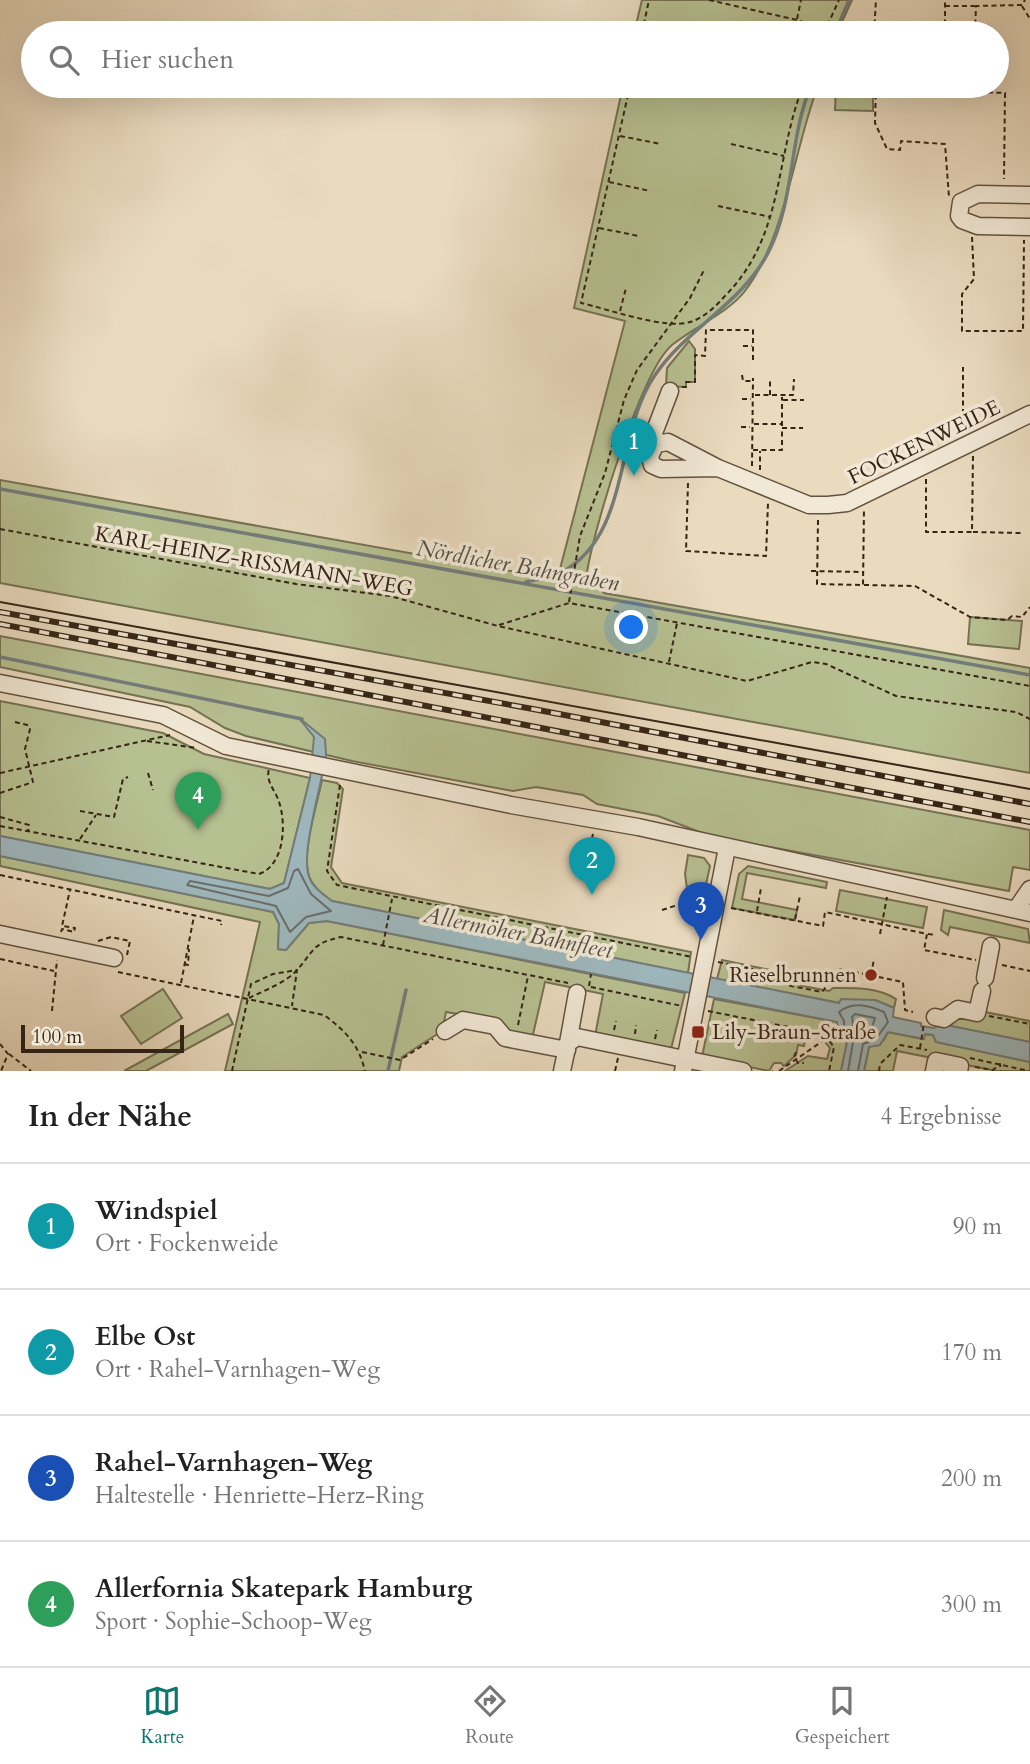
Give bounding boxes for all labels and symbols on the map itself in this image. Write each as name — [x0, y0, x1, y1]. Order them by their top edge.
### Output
street label: FOCKENWEIDE — [843, 393, 1005, 492]
pin: 1 — [611, 418, 657, 476]
street label: KARL-HEINZ-RISSMANN-WEG — [93, 519, 416, 604]
water label: Nördlicher Bahngraben — [414, 532, 623, 599]
your location — [614, 610, 648, 644]
pin: 4 — [175, 772, 221, 830]
pin: 2 — [569, 837, 615, 895]
pin: 3 — [678, 882, 724, 940]
water label: Allermöher Bahnfleet — [420, 899, 617, 966]
place label: Rieselbrunnen — [729, 961, 857, 990]
marker: Rieselbrunnen — [863, 967, 879, 983]
place label: Lily-Braun-Straße — [712, 1018, 876, 1047]
scale bar — [21, 1022, 184, 1054]
marker: Lily-Braun-Straße — [690, 1024, 706, 1040]

